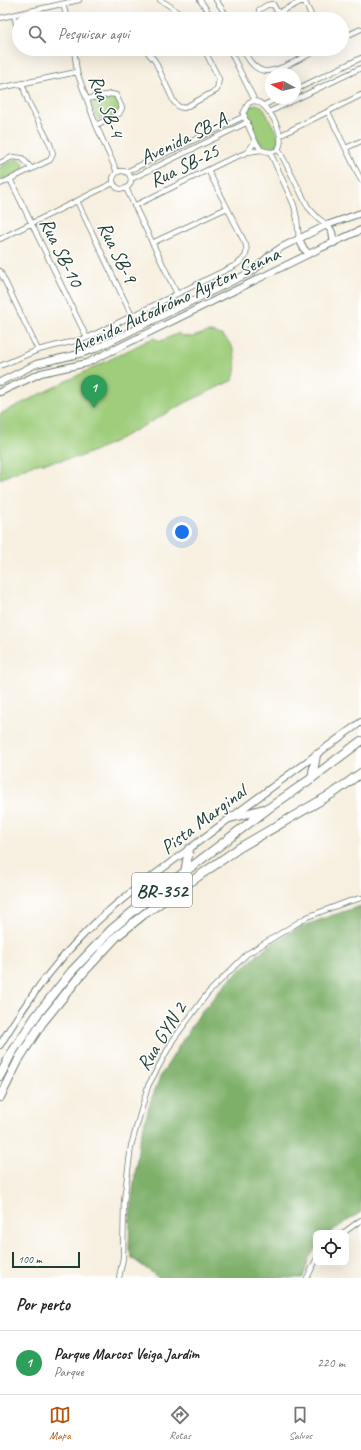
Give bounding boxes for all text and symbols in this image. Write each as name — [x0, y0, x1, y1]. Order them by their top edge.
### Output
search box — [12, 12, 349, 56]
icon: search — [26, 23, 48, 45]
text: Pesquisar aqui — [58, 25, 129, 44]
north arrow — [265, 68, 301, 104]
street label: Rua SB-4 — [83, 71, 131, 143]
street label: Avenida SB-A — [136, 106, 231, 170]
street label: Rua SB-25 — [145, 137, 224, 193]
street label: Rua SB-10 — [34, 213, 90, 293]
street label: Rua SB-9 — [92, 217, 144, 289]
street label: Avenida Autodrómo Ayrton Senna — [67, 240, 285, 360]
pin: 1 — [81, 375, 107, 408]
your location — [172, 522, 192, 542]
street label: Pista Marginal — [156, 777, 254, 860]
road number: BR-352 — [132, 873, 192, 907]
street label: Rua GYN 2 — [131, 996, 193, 1075]
map controls — [313, 1230, 349, 1266]
button: locate — [313, 1230, 349, 1266]
scale bar — [12, 1250, 80, 1269]
text: 100 m — [18, 1252, 42, 1266]
text: Por perto — [16, 1294, 70, 1315]
text: Parque Marcos Veiga Jardim — [54, 1345, 199, 1364]
text: 1 — [26, 1355, 32, 1371]
text: 220 m — [317, 1355, 345, 1371]
text: Parque — [54, 1364, 84, 1380]
tab: Mapa — [49, 1404, 71, 1442]
tab: Rotas — [169, 1404, 191, 1442]
tab: Salvos — [289, 1404, 312, 1442]

